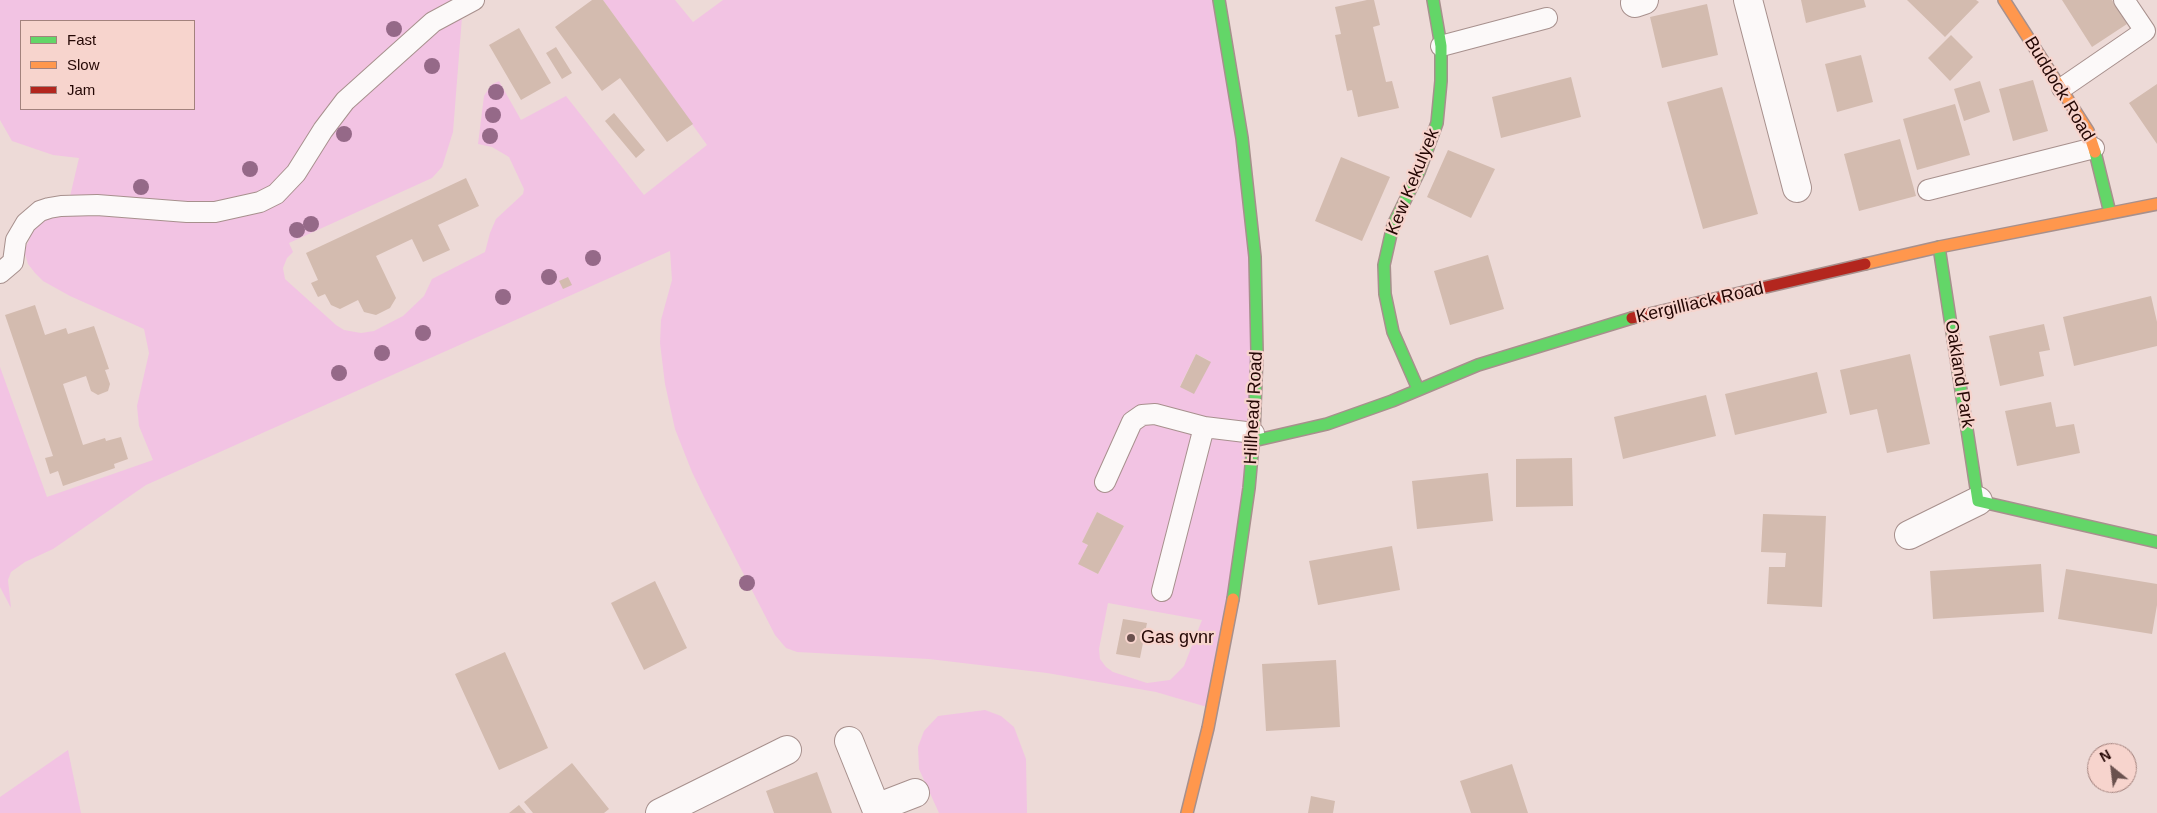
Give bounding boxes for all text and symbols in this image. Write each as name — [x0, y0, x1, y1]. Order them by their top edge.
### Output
legend — [20, 20, 195, 110]
text: Fast — [67, 31, 96, 48]
street label: Buddock Road — [2019, 33, 2099, 145]
text: Slow — [67, 56, 100, 73]
text: Jam — [67, 81, 95, 98]
street label: Kew Kekulyek — [1382, 126, 1444, 238]
street label: Kergilliack Road — [1634, 278, 1766, 328]
street label: Oakland Park — [1940, 318, 1978, 430]
street label: Hillhead Road — [1240, 351, 1268, 465]
place label: Gas gvnr — [1141, 627, 1214, 649]
marker: Gas gvnr — [1125, 632, 1137, 644]
north arrow — [2087, 743, 2137, 793]
text: N — [2097, 746, 2114, 765]

